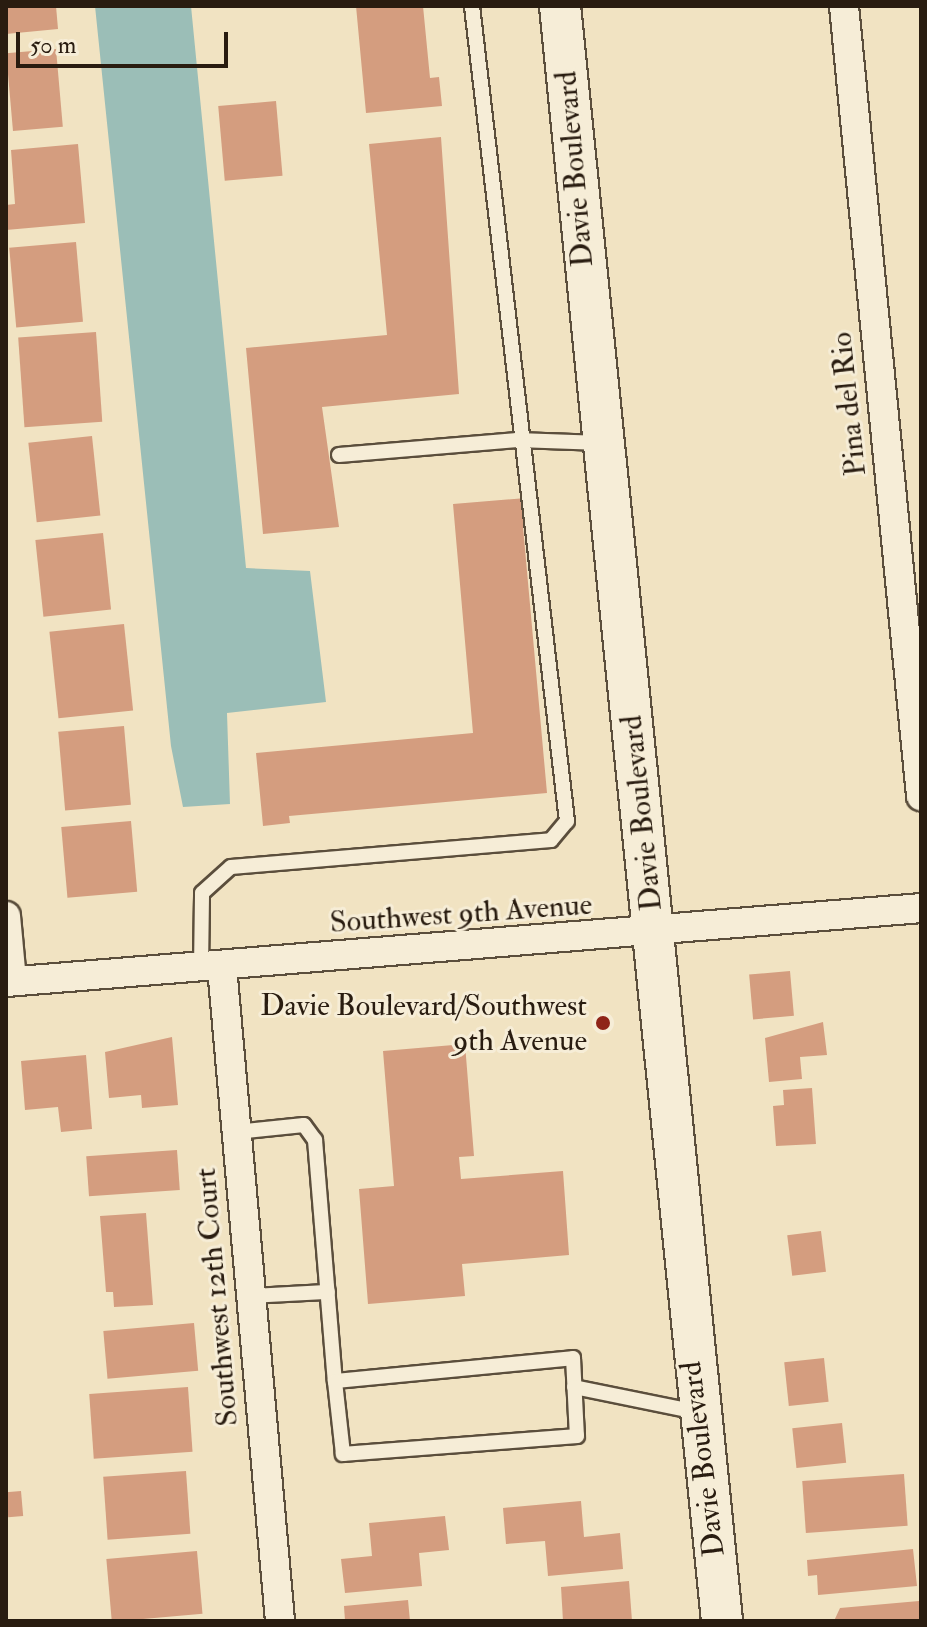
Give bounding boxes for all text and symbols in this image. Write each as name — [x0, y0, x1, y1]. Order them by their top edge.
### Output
scale bar — [20, 16, 232, 66]
text: 50 m — [30, 30, 76, 61]
street label: Davie Boulevard — [549, 70, 601, 268]
street label: Pina del Rio — [824, 330, 874, 478]
street label: Davie Boulevard — [614, 713, 670, 913]
street label: Southwest 9th Avenue — [329, 887, 593, 941]
place label: Davie Boulevard/Southwest 9th Avenue — [260, 988, 587, 1058]
marker: Davie Boulevard/Southwest 9th Avenue — [594, 1014, 612, 1032]
street label: Southwest 12th Court — [188, 1166, 246, 1428]
street label: Davie Boulevard — [673, 1359, 733, 1559]

